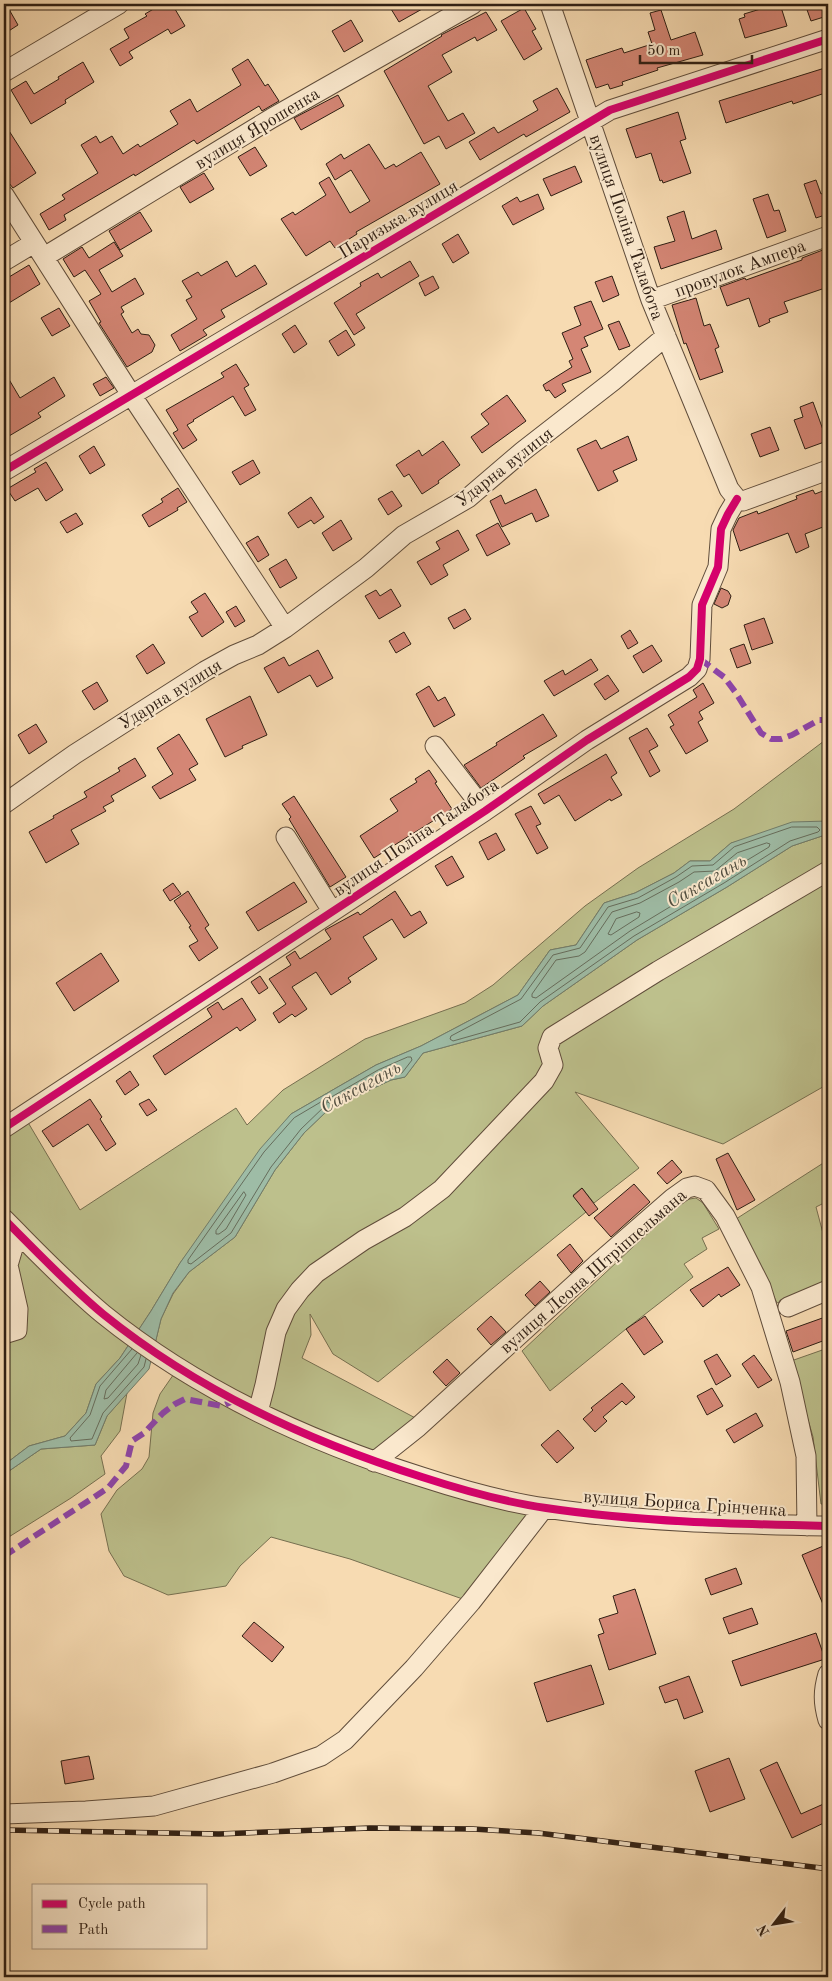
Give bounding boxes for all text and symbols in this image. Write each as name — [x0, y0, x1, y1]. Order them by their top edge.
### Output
scale bar — [640, 32, 752, 64]
text: 50 m — [647, 44, 681, 59]
street label: вулиця Ярошенка — [192, 85, 323, 173]
street label: вулиця Поліна Талабота — [586, 132, 666, 323]
street label: Паризька вулиця — [336, 177, 461, 262]
street label: провулок Ампера — [672, 237, 808, 301]
street label: Ударна вулиця — [453, 425, 556, 511]
street label: Ударна вулиця — [116, 656, 225, 734]
street label: вулиця Поліна Талабота — [331, 776, 503, 900]
water label: Саксагань — [664, 852, 751, 913]
water label: Саксагань — [318, 1058, 405, 1118]
street label: вулиця Леона Штріппельмана — [497, 1186, 690, 1357]
street label: вулиця Бориса Грінченка — [583, 1488, 787, 1520]
legend — [32, 1884, 208, 1948]
text: Cycle path — [78, 1897, 146, 1912]
north arrow — [750, 1898, 800, 1948]
text: N — [755, 1922, 772, 1938]
text: Path — [78, 1923, 108, 1938]

